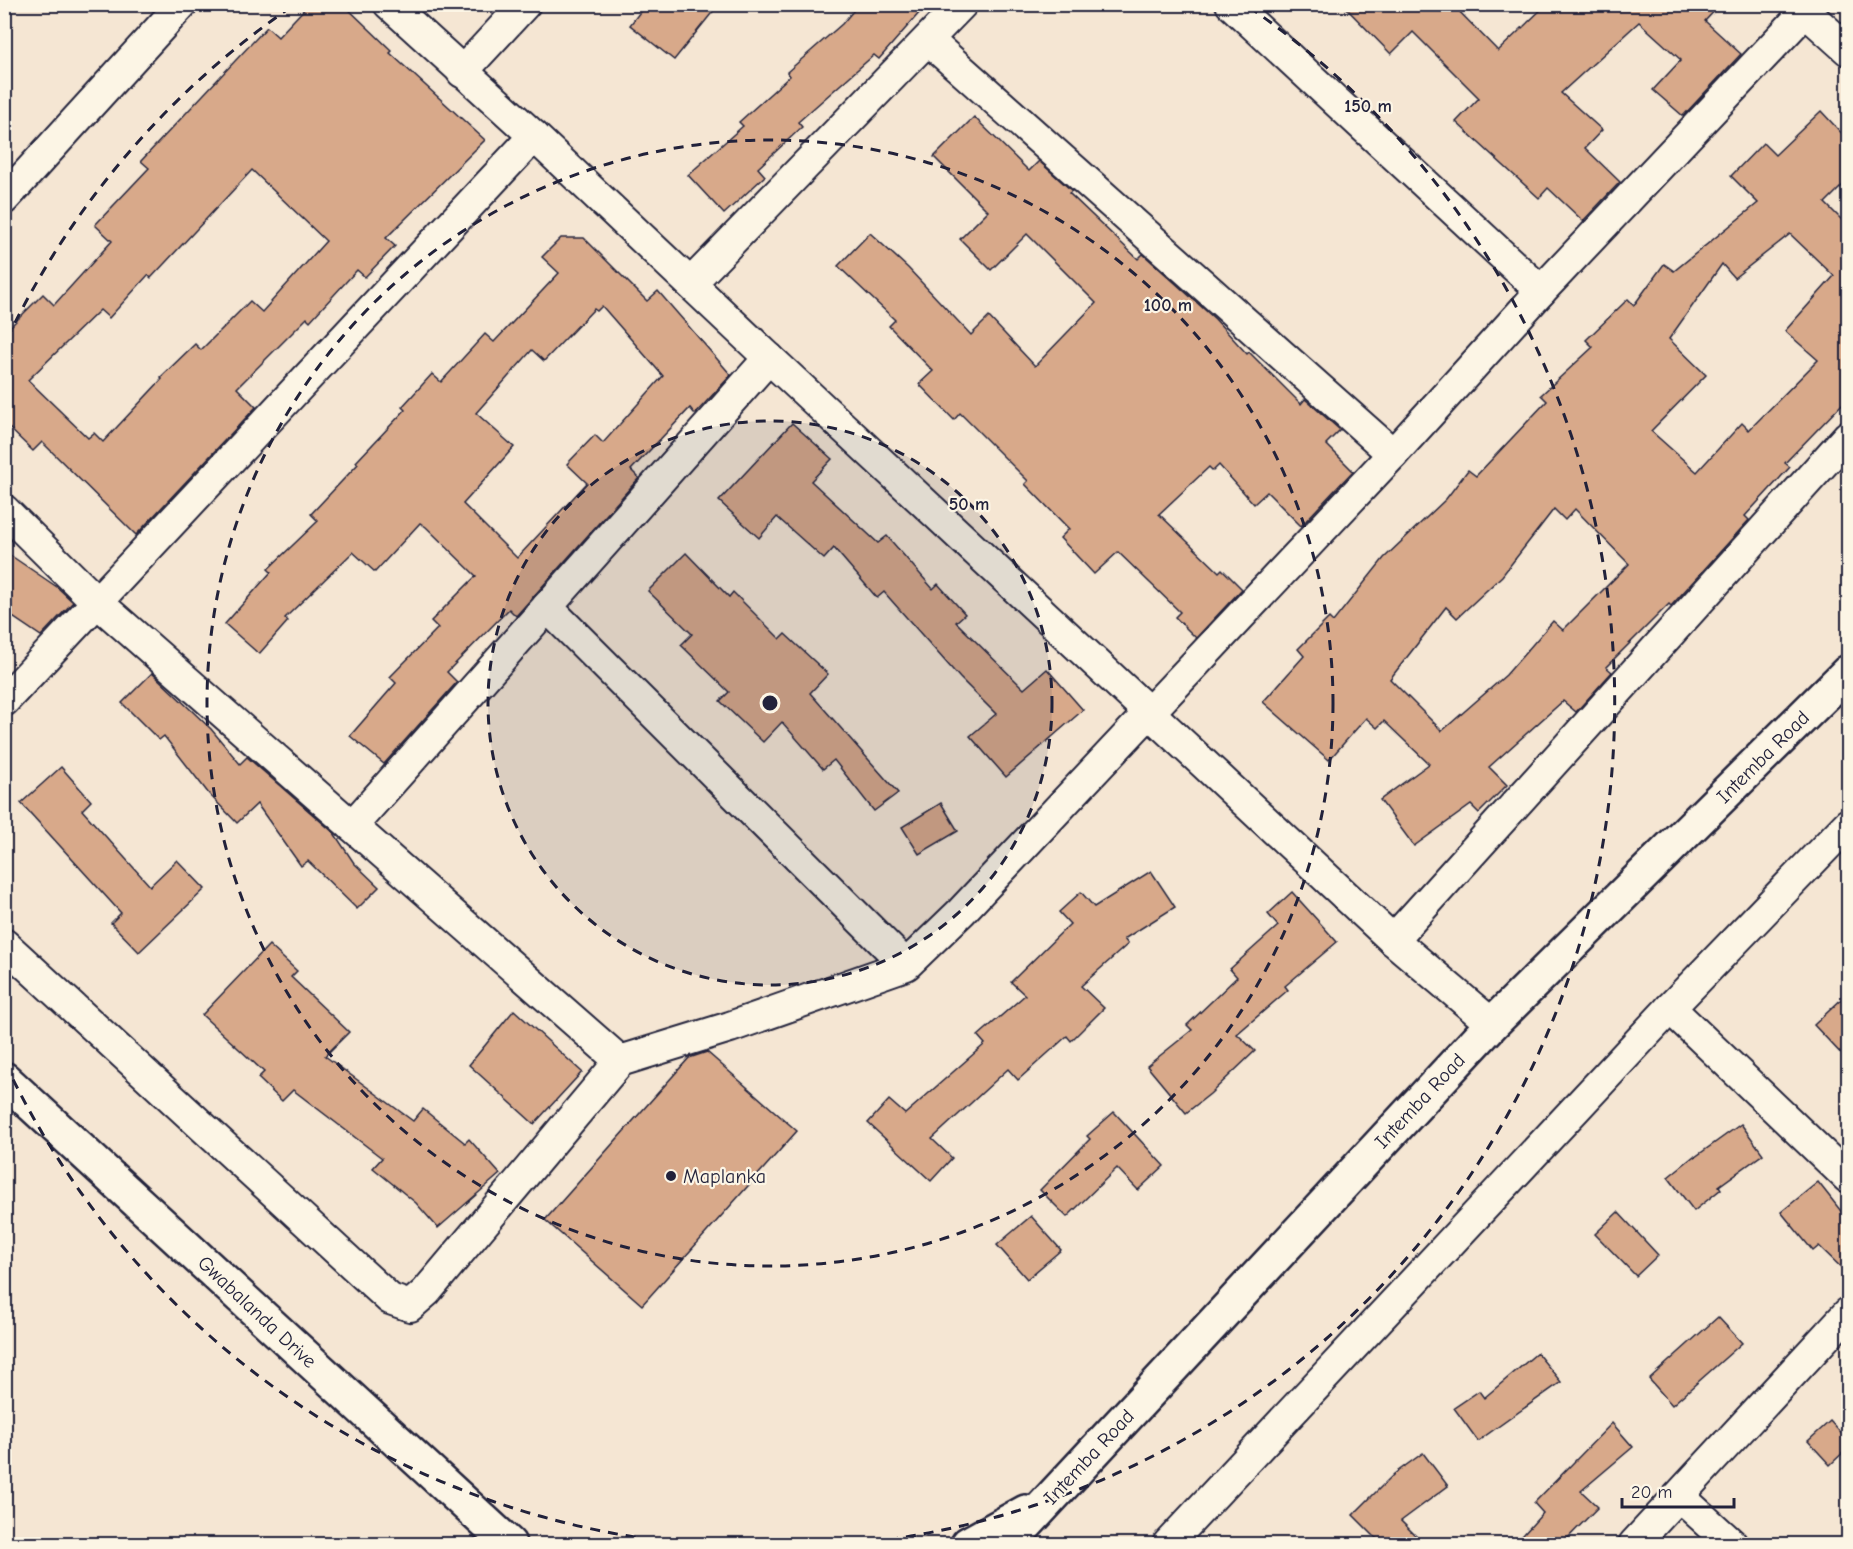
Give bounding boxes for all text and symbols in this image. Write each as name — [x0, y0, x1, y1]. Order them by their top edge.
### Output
text: 150 m — [1344, 96, 1392, 117]
text: 100 m — [1144, 295, 1192, 316]
text: 50 m — [949, 494, 989, 515]
centre of rings — [760, 693, 780, 713]
street label: Intemba Road — [1712, 706, 1814, 808]
street label: Intemba Road — [1370, 1049, 1470, 1153]
place label: Maplanka — [683, 1165, 766, 1188]
marker: Maplanka — [664, 1169, 678, 1183]
street label: Gwabalanda Drive — [193, 1251, 321, 1373]
street label: Intemba Road — [1039, 1405, 1139, 1509]
scale bar — [1622, 1471, 1734, 1509]
text: 20 m — [1631, 1482, 1672, 1503]

